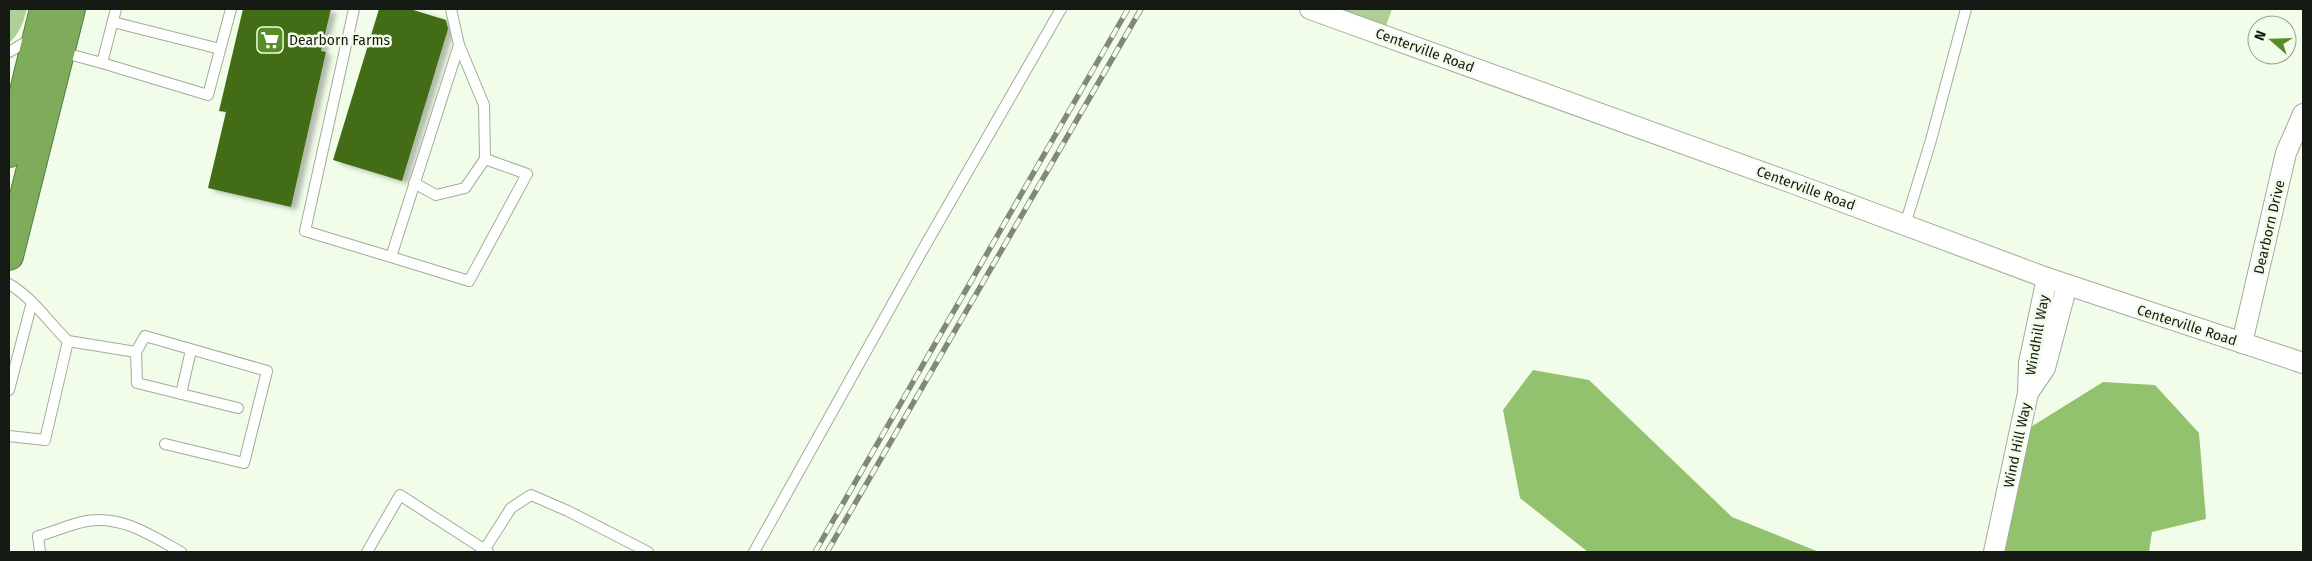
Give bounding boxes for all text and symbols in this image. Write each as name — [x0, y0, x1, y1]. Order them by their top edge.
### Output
north arrow — [2247, 15, 2297, 65]
supermarket icon: Dearborn Farms — [255, 25, 285, 55]
street label: Centerville Road — [1373, 25, 1477, 76]
text: N — [2251, 28, 2270, 43]
place label: Dearborn Farms — [289, 32, 390, 49]
street label: Centerville Road — [1754, 163, 1858, 214]
street label: Dearborn Drive — [2250, 178, 2289, 276]
street label: Windhill Way — [2022, 293, 2053, 377]
street label: Centerville Road — [2135, 301, 2239, 350]
street label: Wind Hill Way — [2000, 401, 2035, 489]

